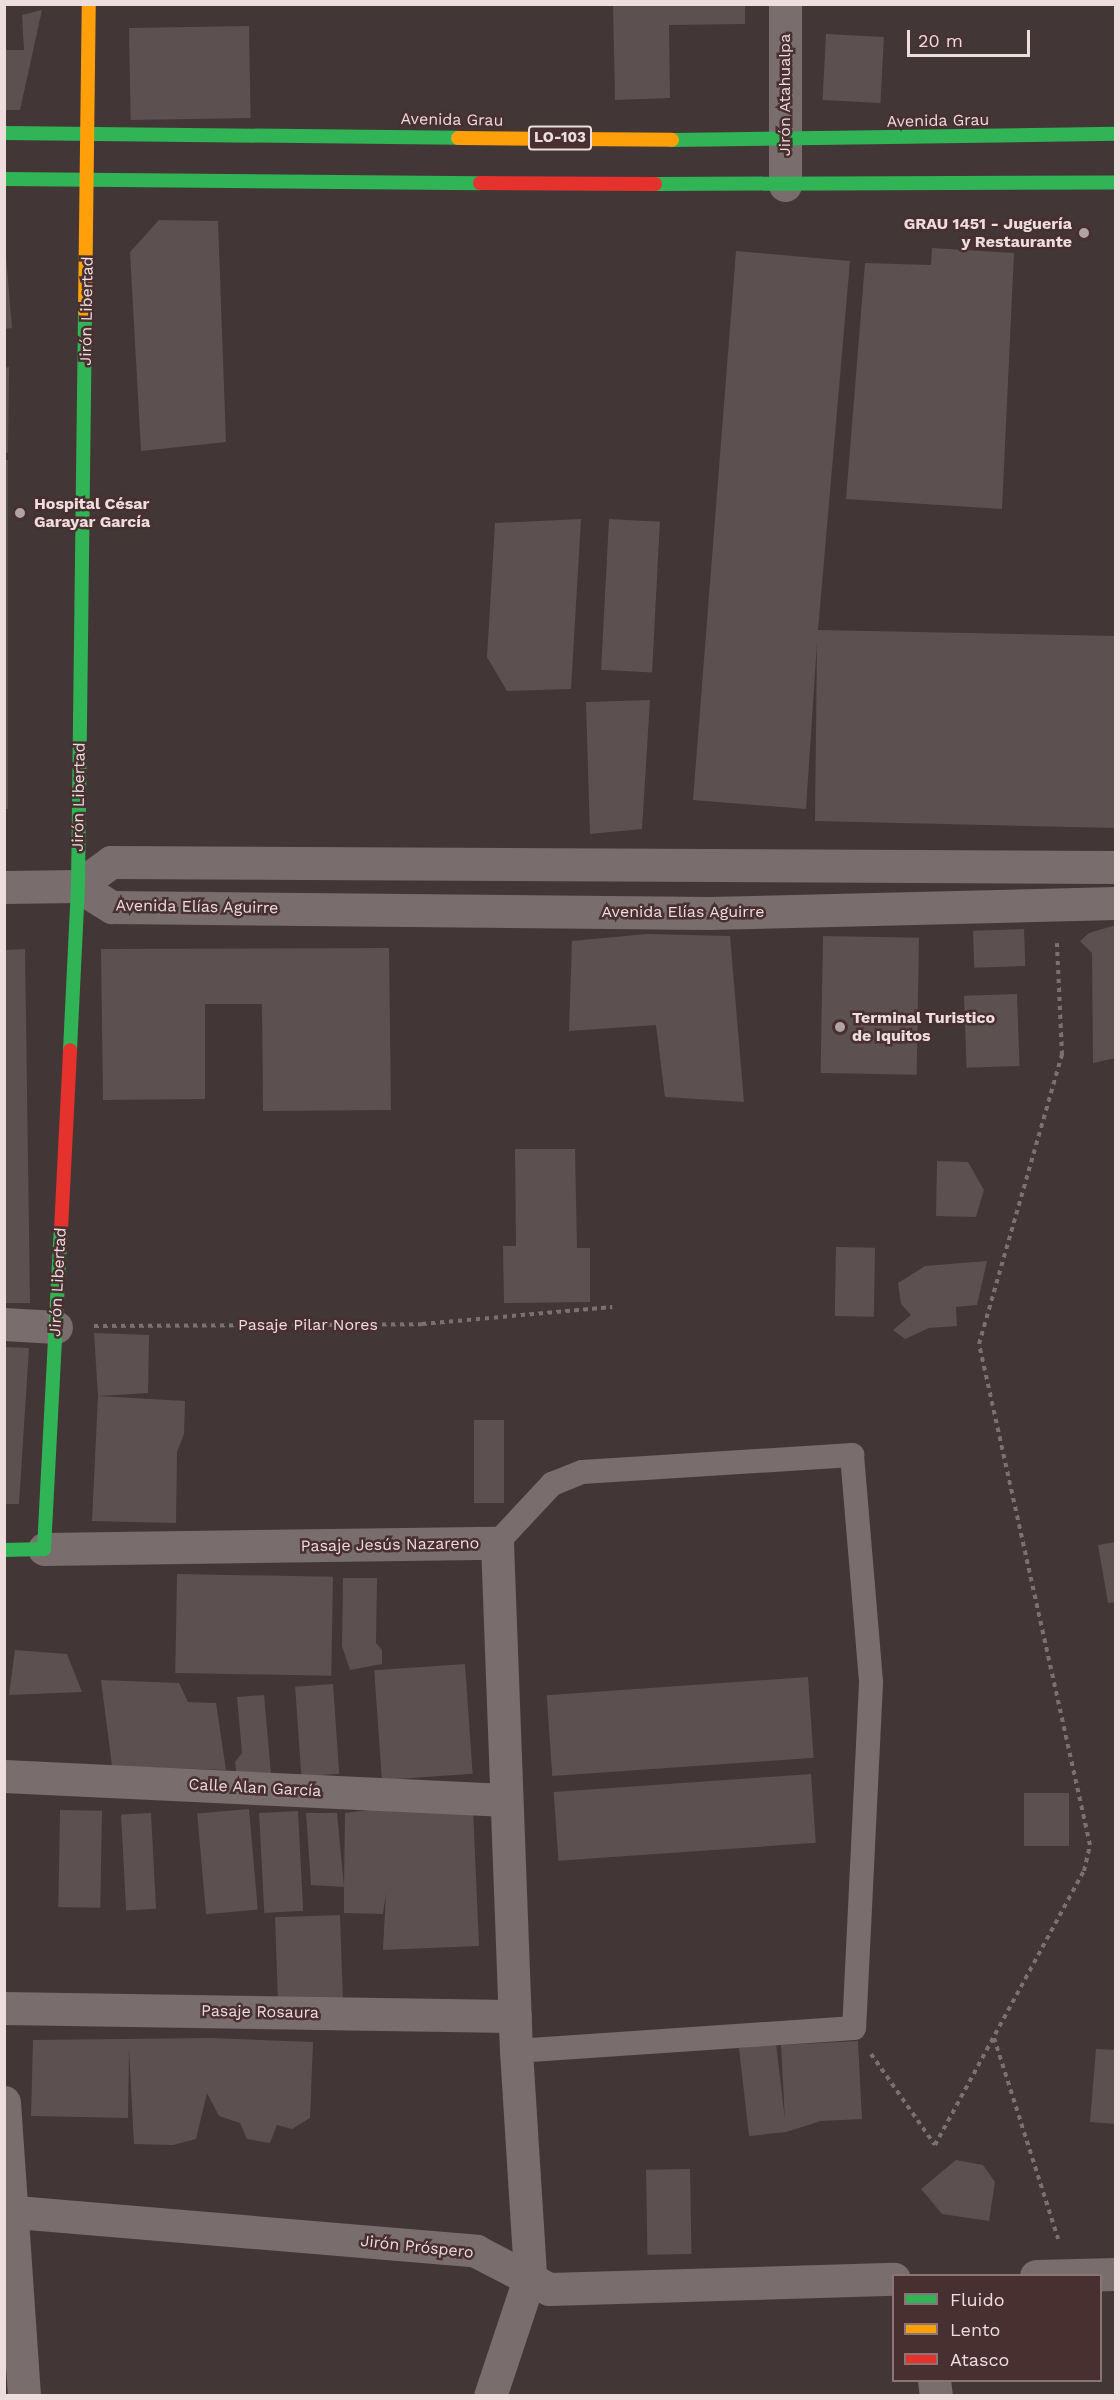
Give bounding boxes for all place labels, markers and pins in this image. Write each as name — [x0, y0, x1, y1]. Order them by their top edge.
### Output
place label: GRAU 1451 - Juguería y Restaurante — [903, 214, 1072, 252]
marker: GRAU 1451 - Juguería y Restaurante — [1077, 226, 1091, 240]
place label: Hospital César Garayar García — [34, 494, 151, 532]
marker: Hospital César Garayar García — [11, 504, 29, 522]
place label: Terminal Turistico de Iquitos — [852, 1008, 996, 1046]
marker: Terminal Turistico de Iquitos — [833, 1020, 847, 1034]

